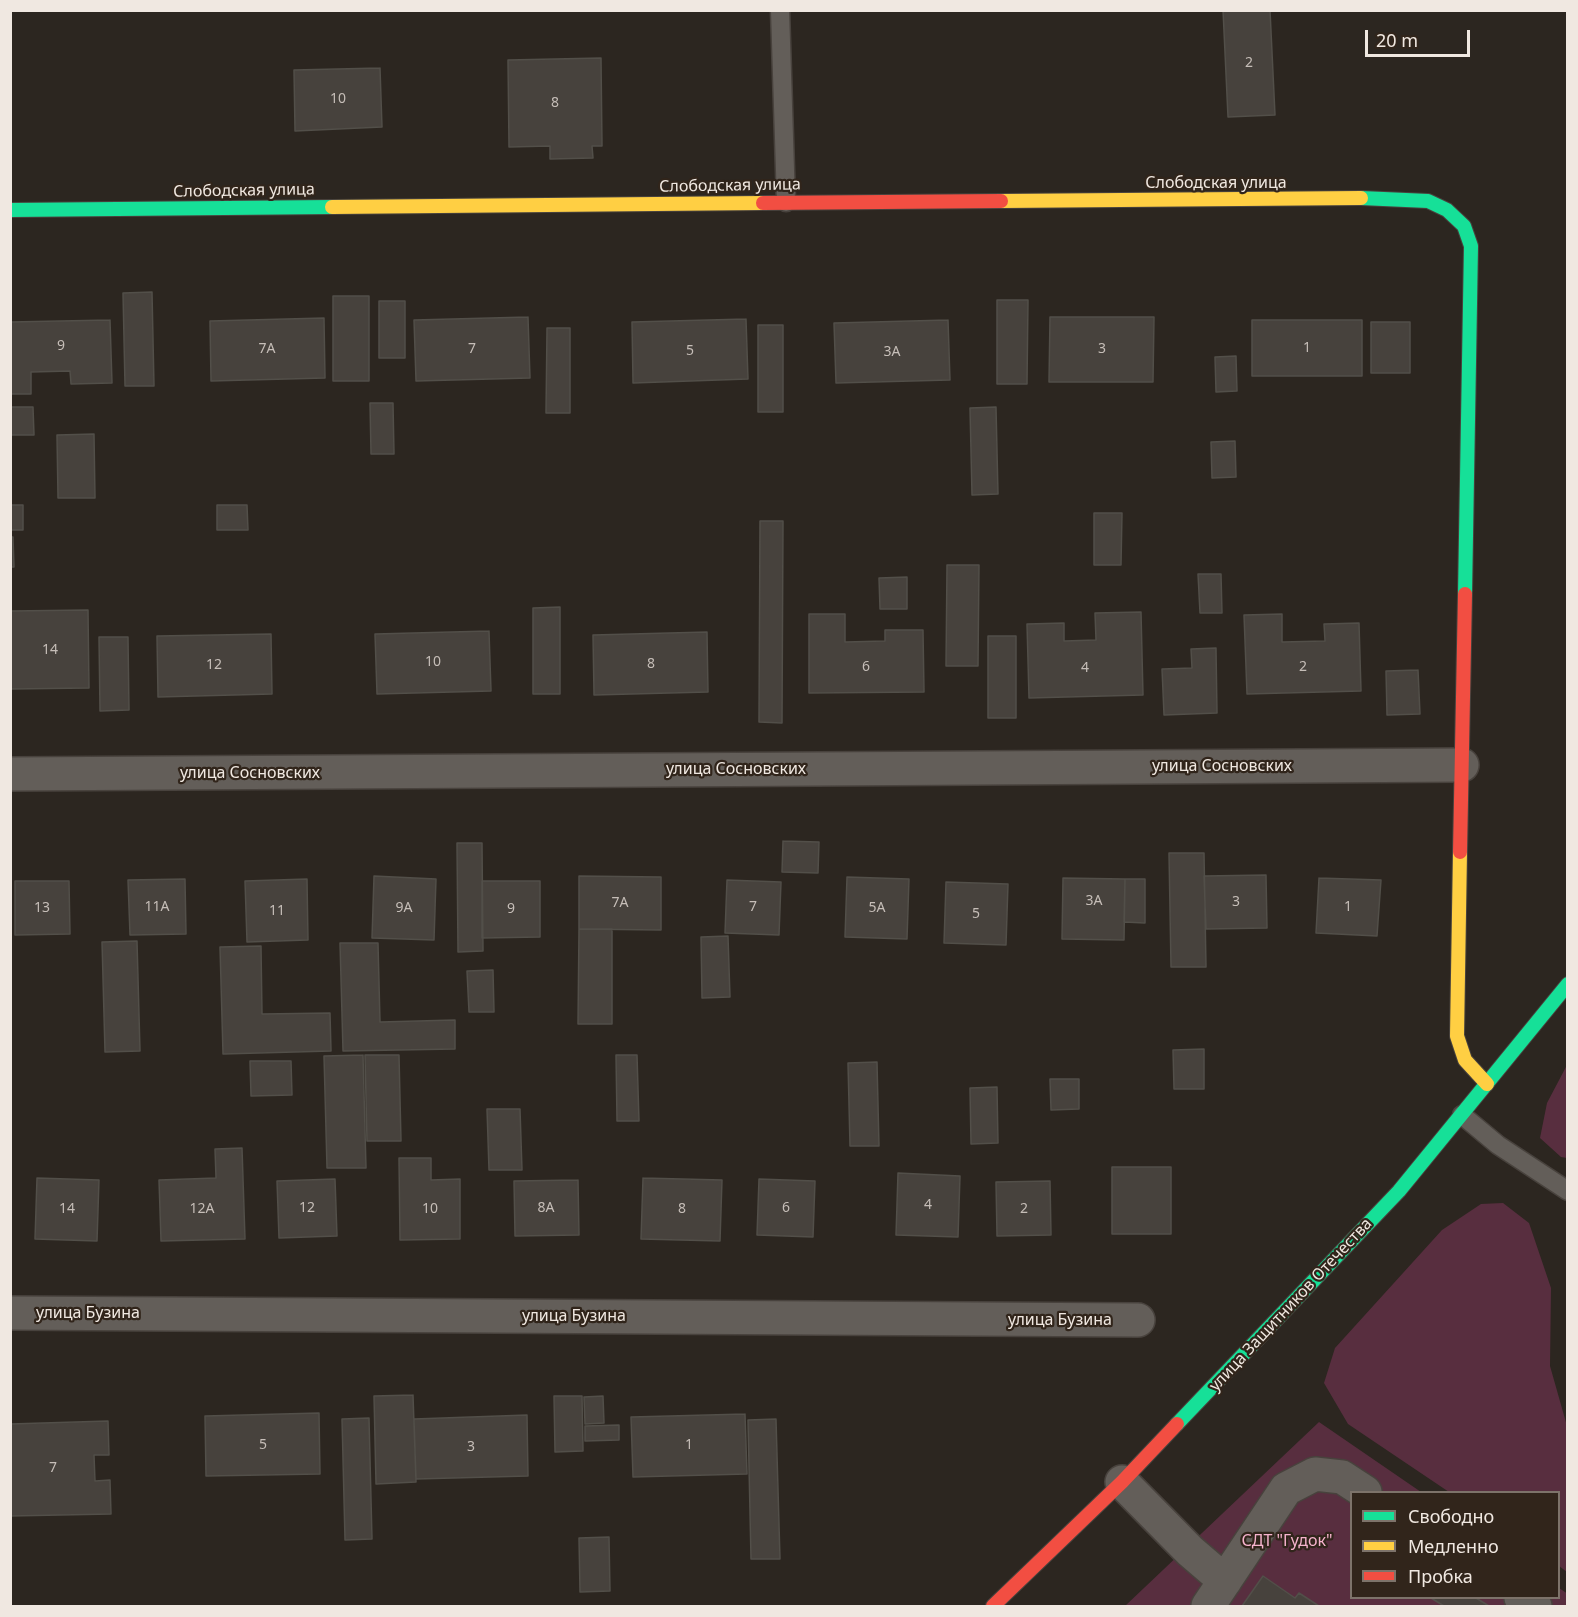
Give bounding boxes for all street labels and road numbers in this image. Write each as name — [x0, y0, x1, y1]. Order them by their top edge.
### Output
street label: Слободская улица — [1145, 173, 1287, 193]
street label: Слободская улица — [659, 175, 801, 197]
street label: Слободская улица — [173, 180, 315, 202]
street label: улица Сосновских — [1152, 756, 1292, 776]
street label: улица Сосновских — [666, 759, 806, 779]
street label: улица Сосновских — [180, 763, 320, 783]
street label: улица Защитников Отечества — [1206, 1214, 1376, 1396]
street label: улица Бузина — [36, 1303, 140, 1323]
street label: улица Бузина — [522, 1306, 626, 1326]
street label: улица Бузина — [1008, 1310, 1112, 1330]

